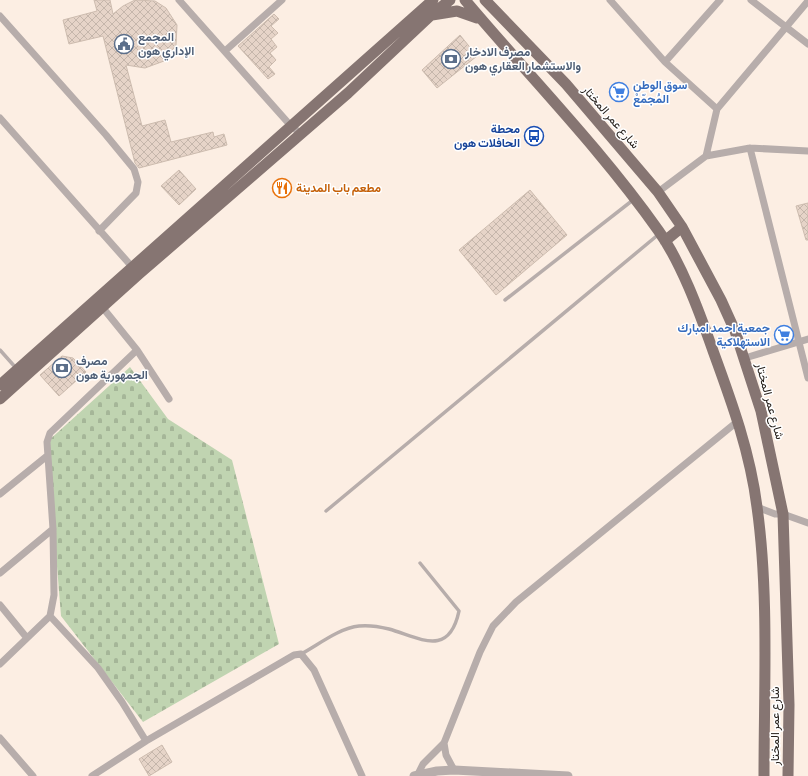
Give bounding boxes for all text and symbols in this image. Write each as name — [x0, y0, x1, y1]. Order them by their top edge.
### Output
place label: المجمع الإداري هون — [138, 30, 194, 61]
public building icon: المجمع الإداري هون — [113, 33, 135, 55]
place label: مصرف الادخار والاستشمار العقاري هون — [464, 45, 582, 76]
bank icon: مصرف الادخار والاستشمار العقاري هون — [440, 48, 462, 70]
place label: سوق الوطن المُجمّعْ — [633, 78, 688, 107]
supermarket icon: سوق الوطن المُجمّعْ — [608, 81, 630, 103]
street label: شارع عمر المختار — [578, 82, 642, 153]
place label: محطة الحافلات هون — [454, 122, 520, 151]
bus stop icon: محطة الحافلات هون — [523, 125, 545, 147]
restaurant icon: مطعم باب المدينة — [271, 177, 293, 199]
place label: مطعم باب المدينة — [296, 181, 382, 196]
place label: جمعية احمد امبارك الاستهلاكية — [678, 321, 770, 350]
supermarket icon: جمعية احمد امبارك الاستهلاكية — [773, 324, 795, 346]
place label: مصرف الجمهورية هون — [76, 354, 148, 383]
bank icon: مصرف الجمهورية هون — [51, 357, 73, 379]
street label: شارع عمر المختار — [751, 360, 787, 441]
street label: شارع عمر المختار — [768, 687, 784, 766]

